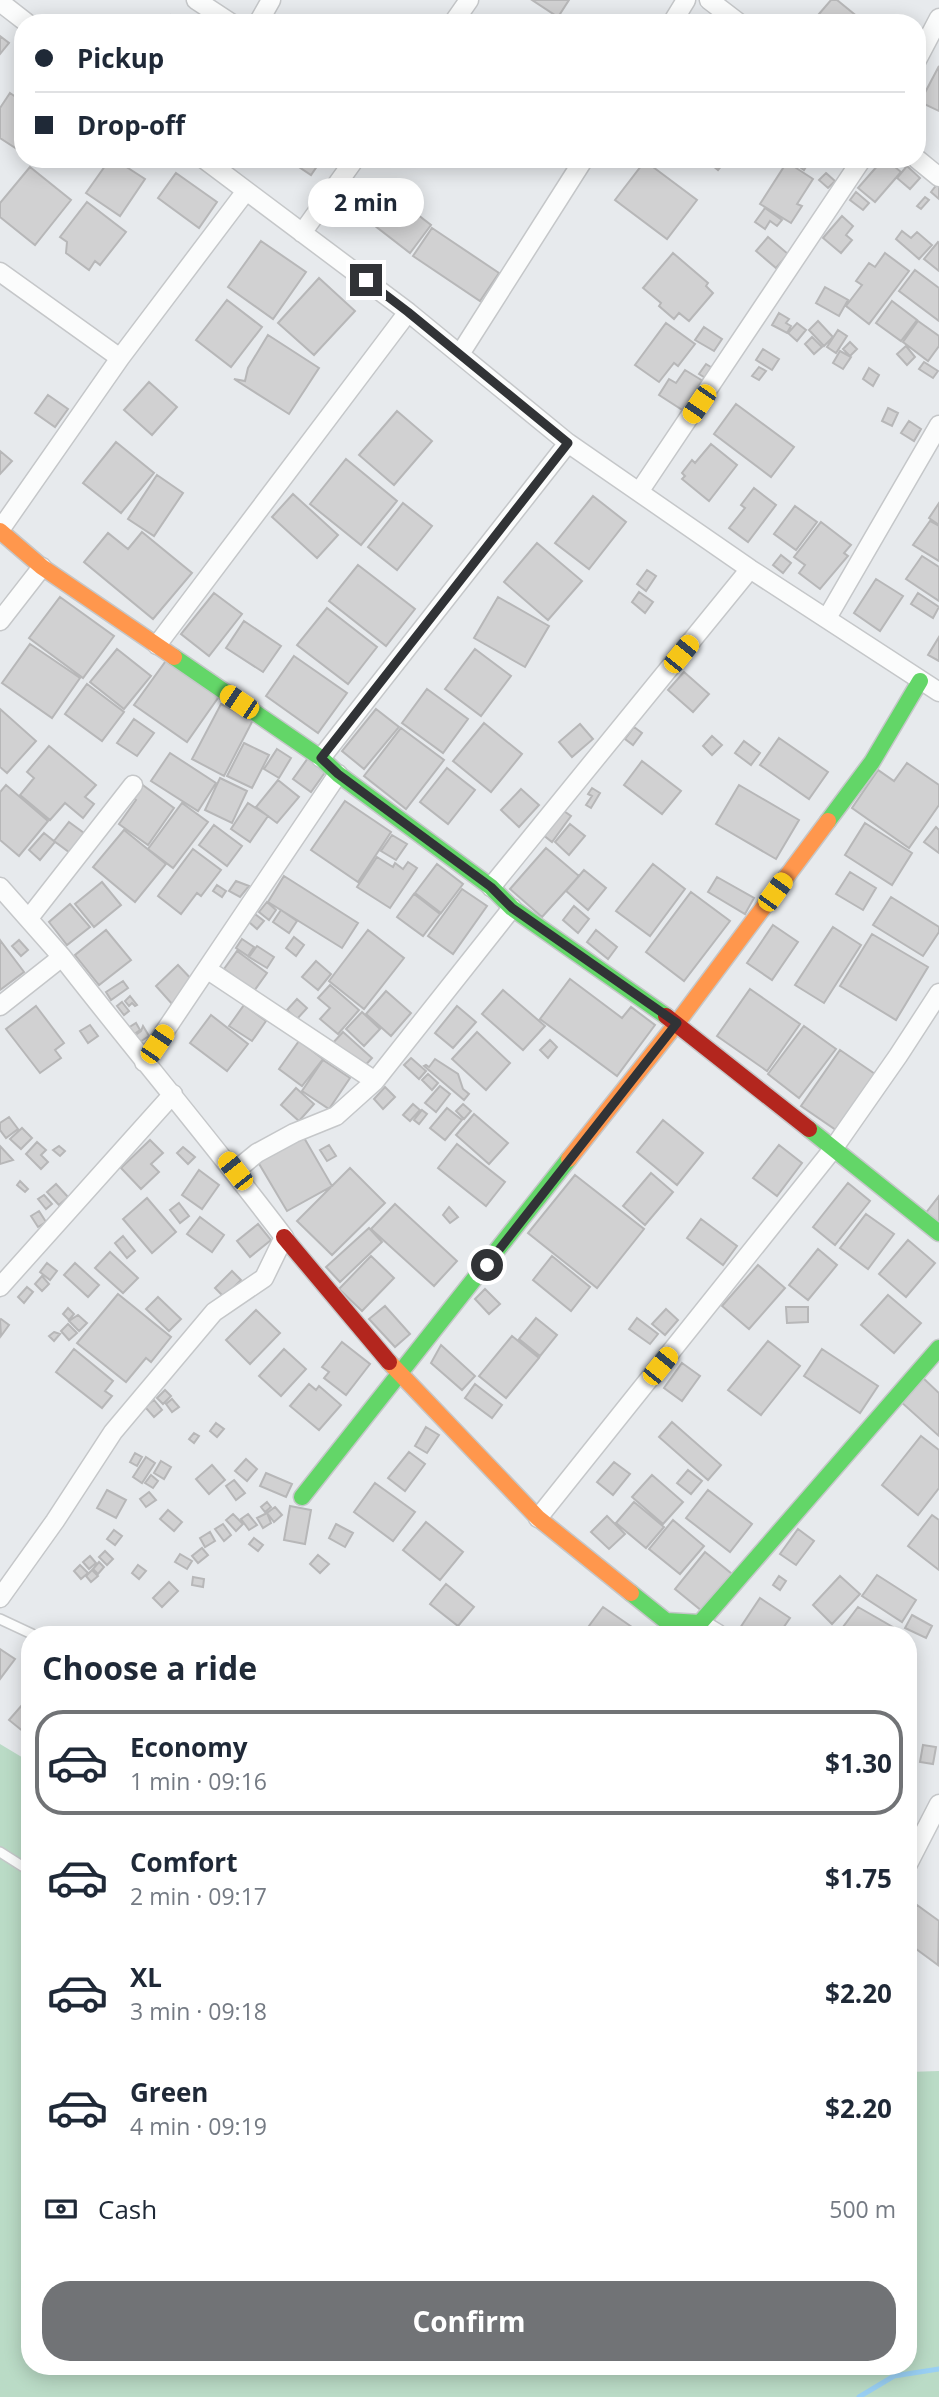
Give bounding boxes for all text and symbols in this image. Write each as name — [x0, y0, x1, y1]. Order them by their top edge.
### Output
text: Pickup — [77, 40, 164, 76]
text: Drop-off — [77, 107, 185, 143]
callout: 2 min — [308, 178, 424, 228]
text: 2 min — [334, 186, 398, 218]
route end — [350, 264, 382, 296]
car — [679, 381, 720, 427]
car — [660, 631, 703, 677]
car — [216, 682, 263, 722]
car — [755, 869, 796, 915]
car — [137, 1021, 178, 1067]
car — [214, 1148, 257, 1194]
route start — [471, 1249, 503, 1281]
car — [639, 1343, 682, 1389]
text: Choose a ride — [42, 1646, 257, 1689]
text: Economy — [130, 1729, 248, 1765]
icon: car — [46, 1731, 109, 1794]
text: $1.30 — [825, 1745, 892, 1781]
text: 1 min · 09:16 — [130, 1765, 267, 1797]
text: Comfort — [130, 1844, 237, 1880]
icon: car — [46, 1846, 109, 1909]
text: $1.75 — [825, 1860, 892, 1896]
text: 2 min · 09:17 — [130, 1880, 267, 1912]
text: XL — [130, 1959, 162, 1995]
icon: car — [46, 1961, 109, 2024]
text: $2.20 — [825, 1975, 892, 2011]
text: 3 min · 09:18 — [130, 1995, 267, 2027]
text: Green — [130, 2074, 208, 2110]
icon: car — [46, 2076, 109, 2139]
text: $2.20 — [825, 2090, 892, 2126]
text: 4 min · 09:19 — [130, 2110, 267, 2142]
icon: cash — [42, 2190, 80, 2228]
text: Cash — [98, 2191, 157, 2227]
text: 500 m — [829, 2193, 896, 2225]
button: Confirm — [42, 2281, 896, 2361]

